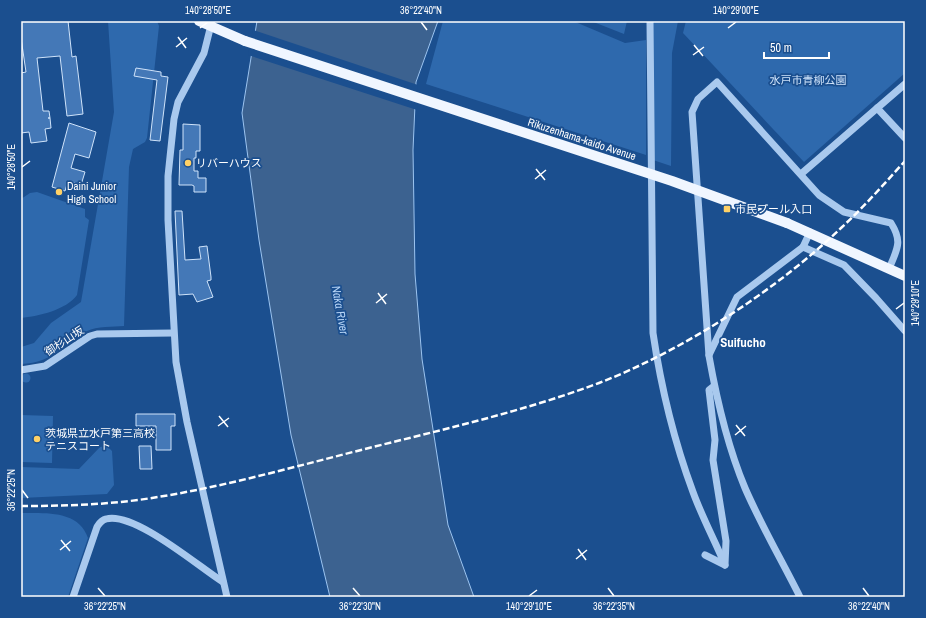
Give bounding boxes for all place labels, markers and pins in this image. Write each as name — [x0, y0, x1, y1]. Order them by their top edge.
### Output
place label: リバーハウス — [196, 156, 262, 170]
marker: リバーハウス — [183, 158, 193, 168]
place label: Daini Junior High School — [67, 179, 116, 206]
marker: Daini Junior High School — [54, 187, 64, 197]
place label: 市民プール入口 — [735, 202, 812, 216]
marker: 市民プール入口 — [722, 204, 732, 214]
place label: 茨城県立水戸第三高校 テニスコート — [45, 426, 155, 453]
marker: 茨城県立水戸第三高校 テニスコート — [32, 434, 42, 444]

